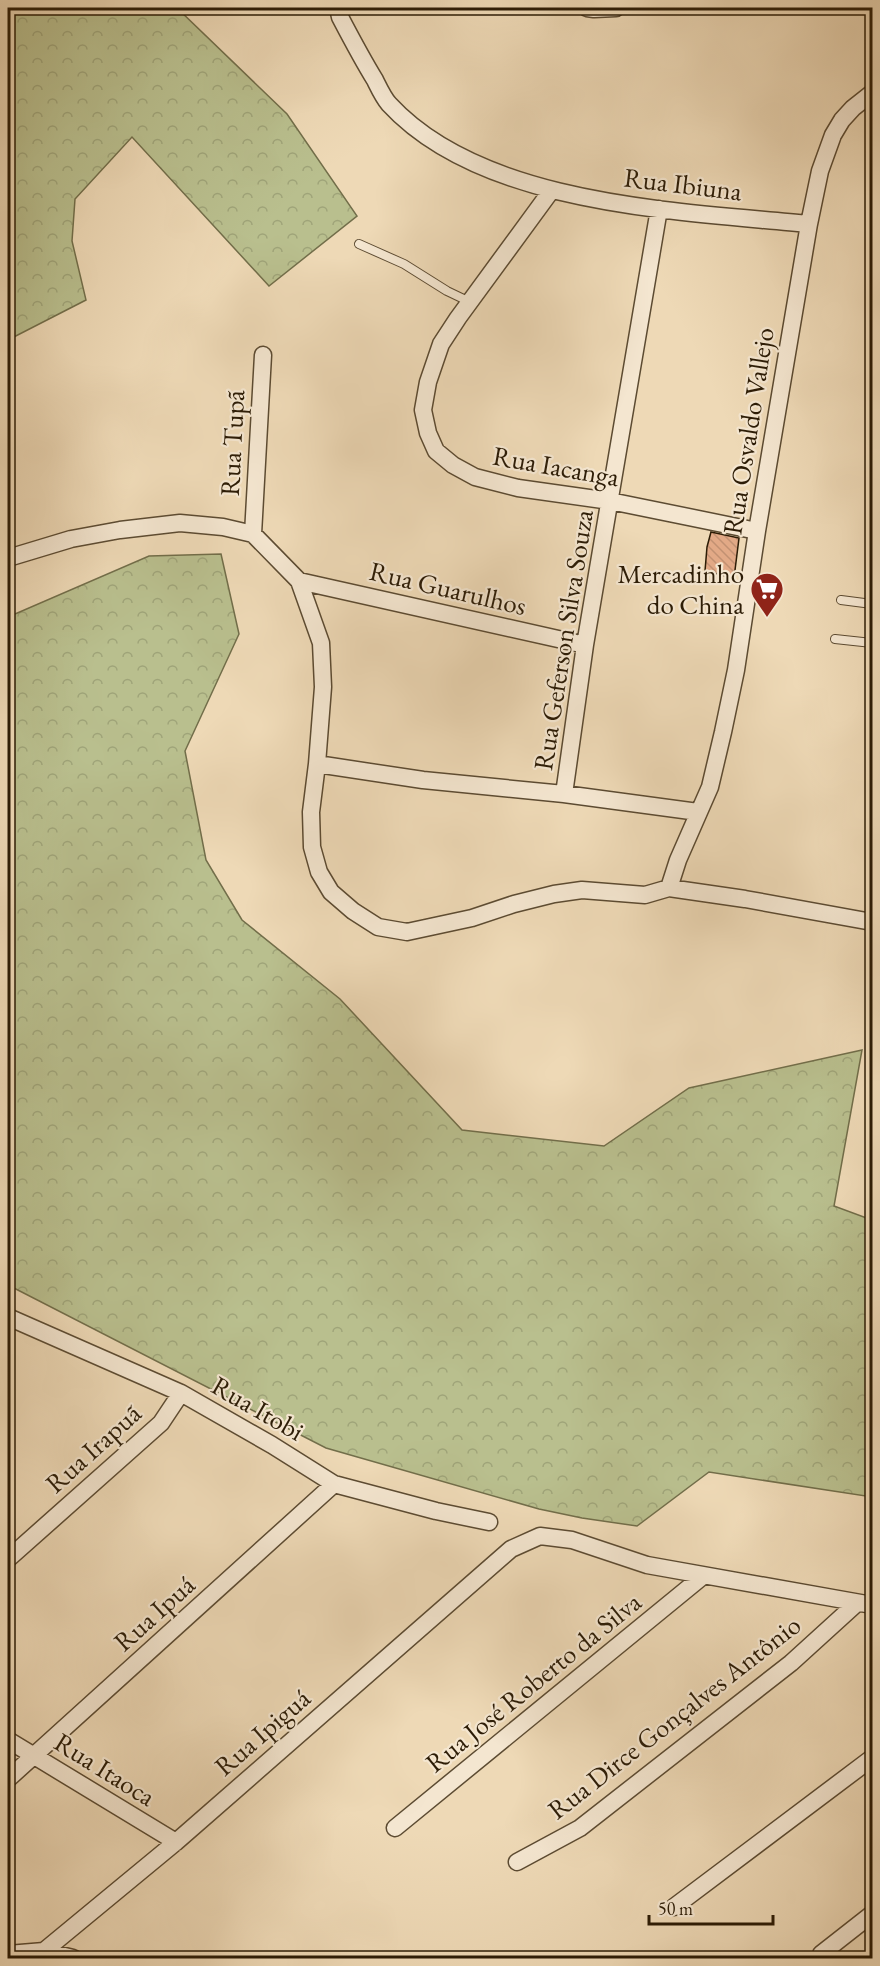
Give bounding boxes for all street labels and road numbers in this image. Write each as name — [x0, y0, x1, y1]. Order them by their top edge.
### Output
street label: Rua Ibiuna — [622, 159, 744, 209]
street label: Rua Osvaldo Vallejo — [714, 325, 782, 537]
street label: Rua Tupã — [212, 389, 252, 497]
street label: Rua Iacanga — [490, 438, 622, 494]
street label: Rua Geferson Silva Souza — [525, 507, 601, 773]
street label: Rua Guarulhos — [366, 553, 530, 623]
street label: Rua Itobi — [205, 1368, 311, 1449]
street label: Rua Irapuã — [38, 1395, 149, 1500]
street label: Rua Ipuá — [106, 1567, 202, 1659]
street label: Rua José Roberto da Silva — [418, 1584, 648, 1780]
street label: Rua Dirce Gonçalves Antônio — [540, 1607, 808, 1827]
street label: Rua Ipiguá — [207, 1681, 317, 1783]
street label: Rua Itaoca — [48, 1724, 162, 1814]

